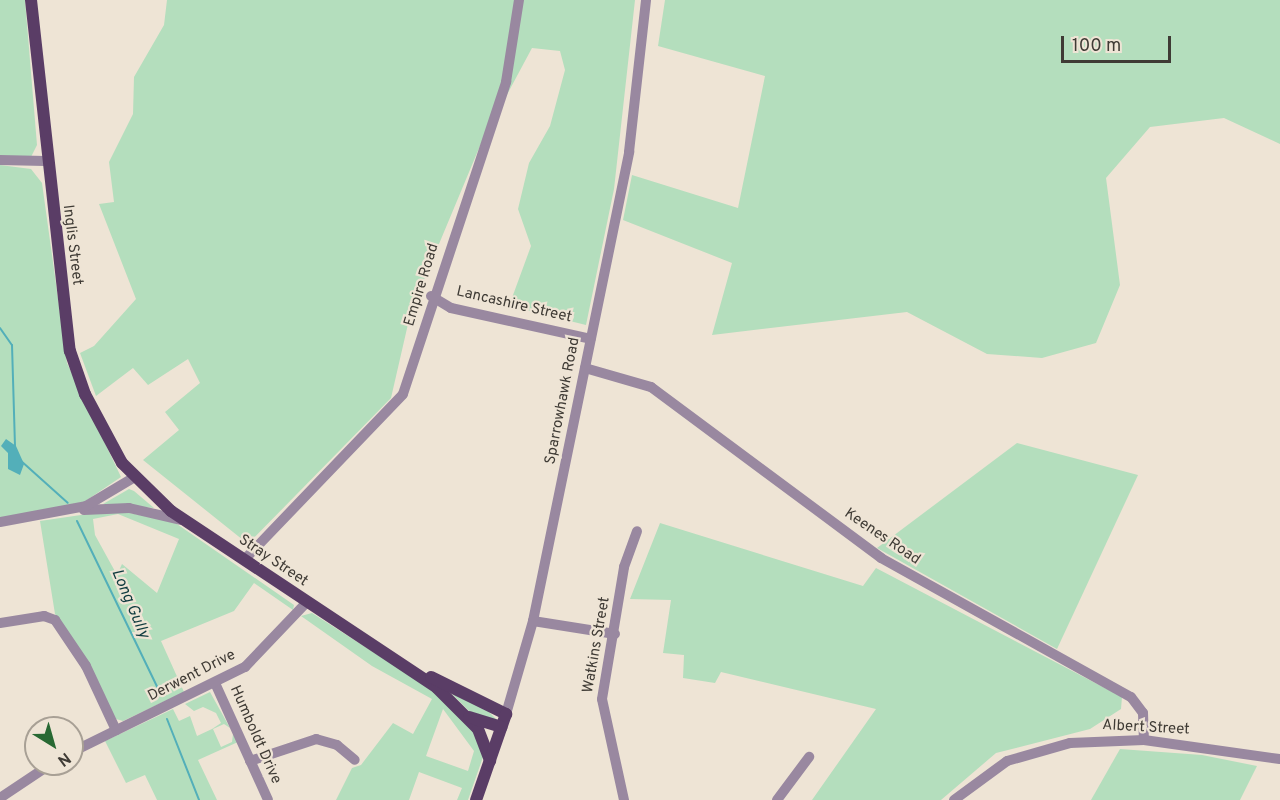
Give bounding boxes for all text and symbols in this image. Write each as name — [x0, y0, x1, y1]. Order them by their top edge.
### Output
scale bar — [1064, 24, 1174, 62]
text: 100 m — [1072, 35, 1121, 58]
street label: Inglis Street — [58, 204, 86, 286]
street label: Empire Road — [401, 241, 443, 329]
street label: Lancashire Street — [454, 283, 574, 327]
street label: Sparrowhawk Road — [542, 336, 584, 466]
street label: Keenes Road — [841, 505, 923, 569]
street label: Stray Street — [235, 531, 311, 591]
water label: Long Gully — [107, 566, 153, 642]
street label: Watkins Street — [580, 596, 614, 694]
street label: Derwent Drive — [145, 646, 239, 706]
street label: Humboldt Drive — [225, 683, 285, 787]
north arrow — [24, 716, 84, 776]
street label: Albert Street — [1102, 717, 1190, 739]
text: N — [53, 747, 74, 770]

